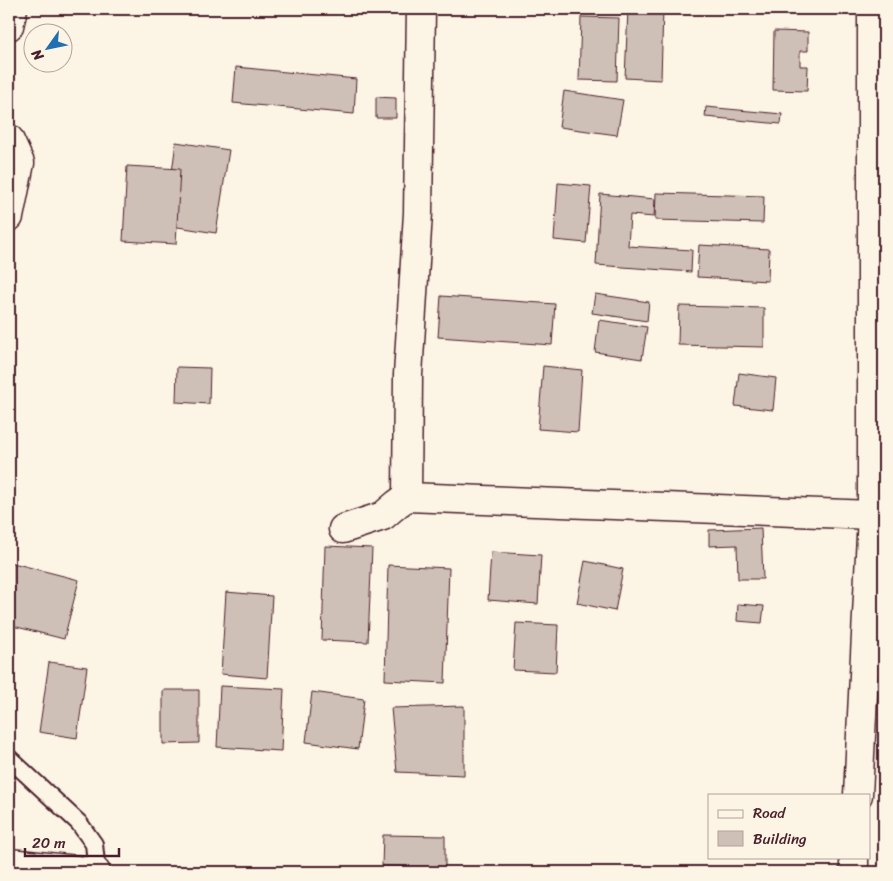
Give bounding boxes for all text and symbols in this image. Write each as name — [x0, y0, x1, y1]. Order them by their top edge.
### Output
north arrow — [22, 22, 72, 72]
text: N — [24, 44, 51, 67]
legend — [708, 794, 870, 858]
text: Road — [753, 800, 786, 826]
scale bar — [25, 826, 119, 858]
text: Building — [753, 826, 807, 852]
text: 20 m — [32, 830, 66, 856]

